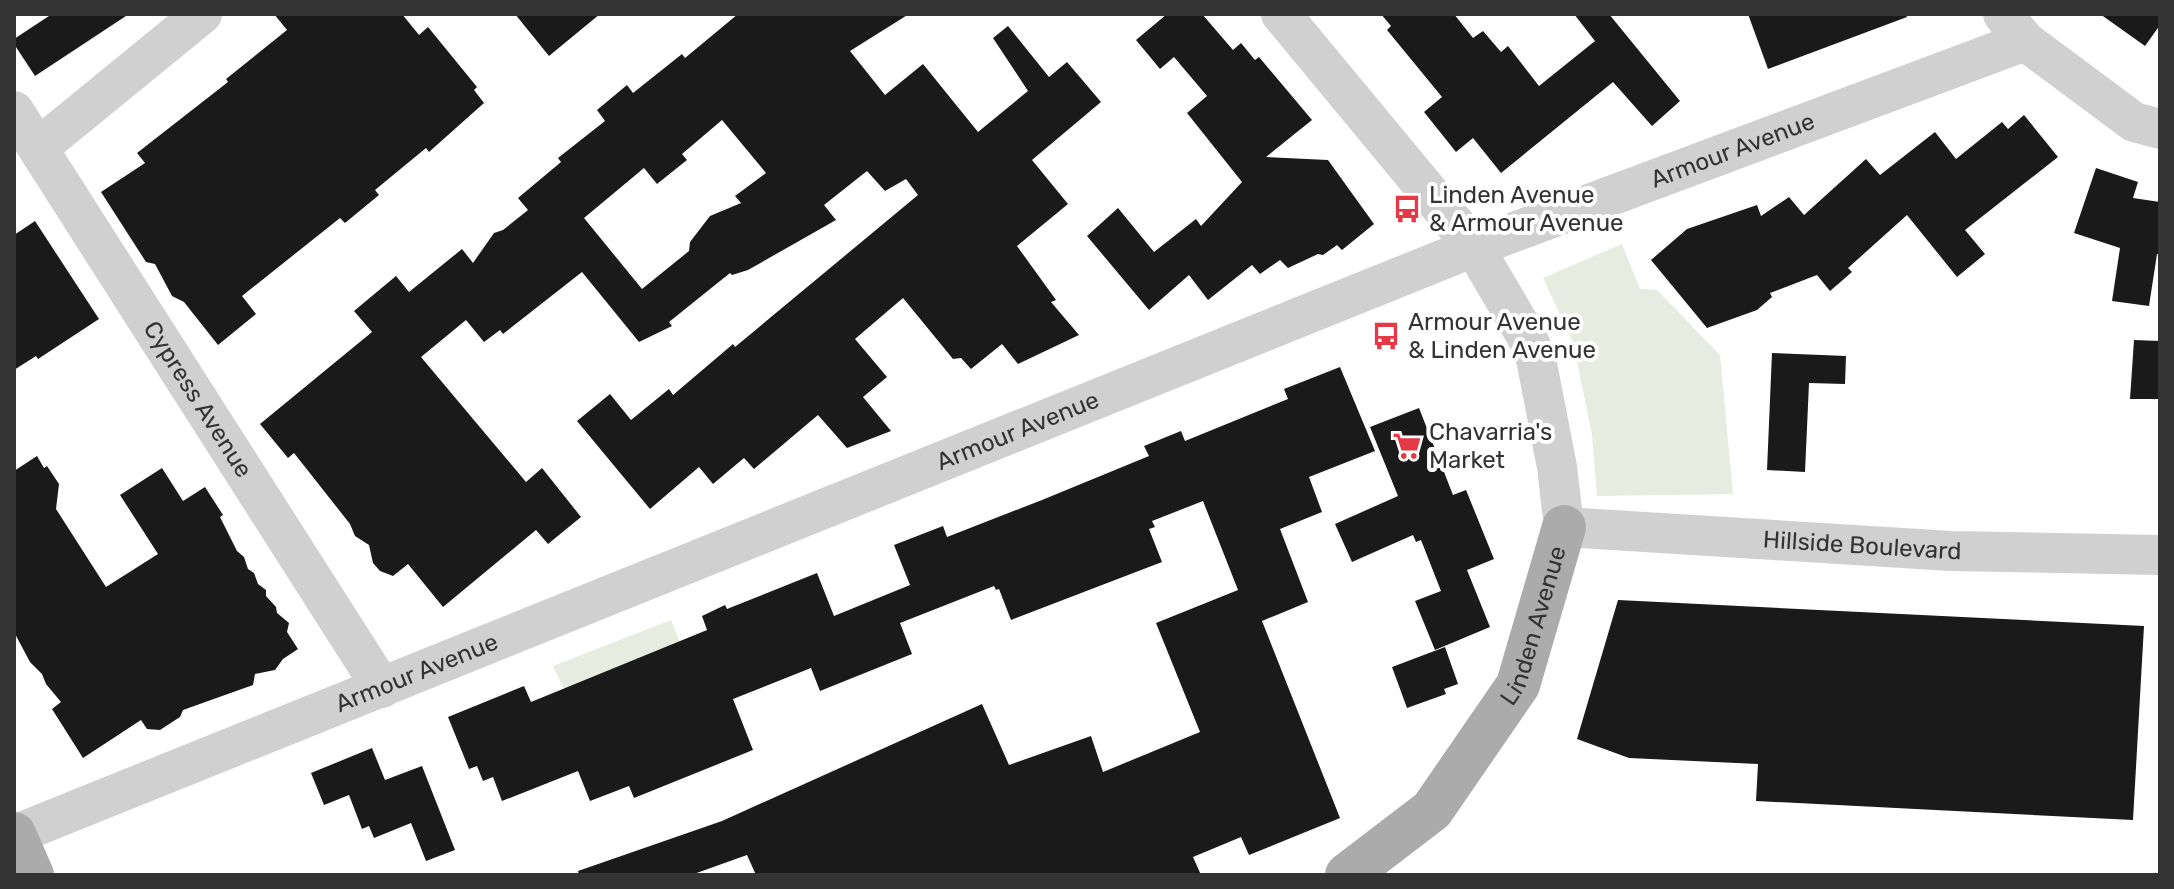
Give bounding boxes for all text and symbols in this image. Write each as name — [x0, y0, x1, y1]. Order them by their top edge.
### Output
street label: Armour Avenue — [1647, 107, 1818, 194]
place label: Linden Avenue & Armour Avenue — [1429, 181, 1624, 237]
bus stop icon: Linden Avenue & Armour Avenue — [1392, 194, 1422, 224]
place label: Armour Avenue & Linden Avenue — [1408, 308, 1596, 364]
street label: Cypress Avenue — [138, 316, 258, 483]
bus stop icon: Armour Avenue & Linden Avenue — [1371, 321, 1401, 351]
street label: Armour Avenue — [932, 386, 1103, 476]
place label: Chavarria's Market — [1429, 418, 1552, 474]
supermarket icon: Chavarria's Market — [1392, 431, 1422, 461]
street label: Hillside Boulevard — [1762, 525, 1962, 565]
street label: Linden Avenue — [1494, 543, 1572, 711]
street label: Armour Avenue — [331, 628, 502, 718]

